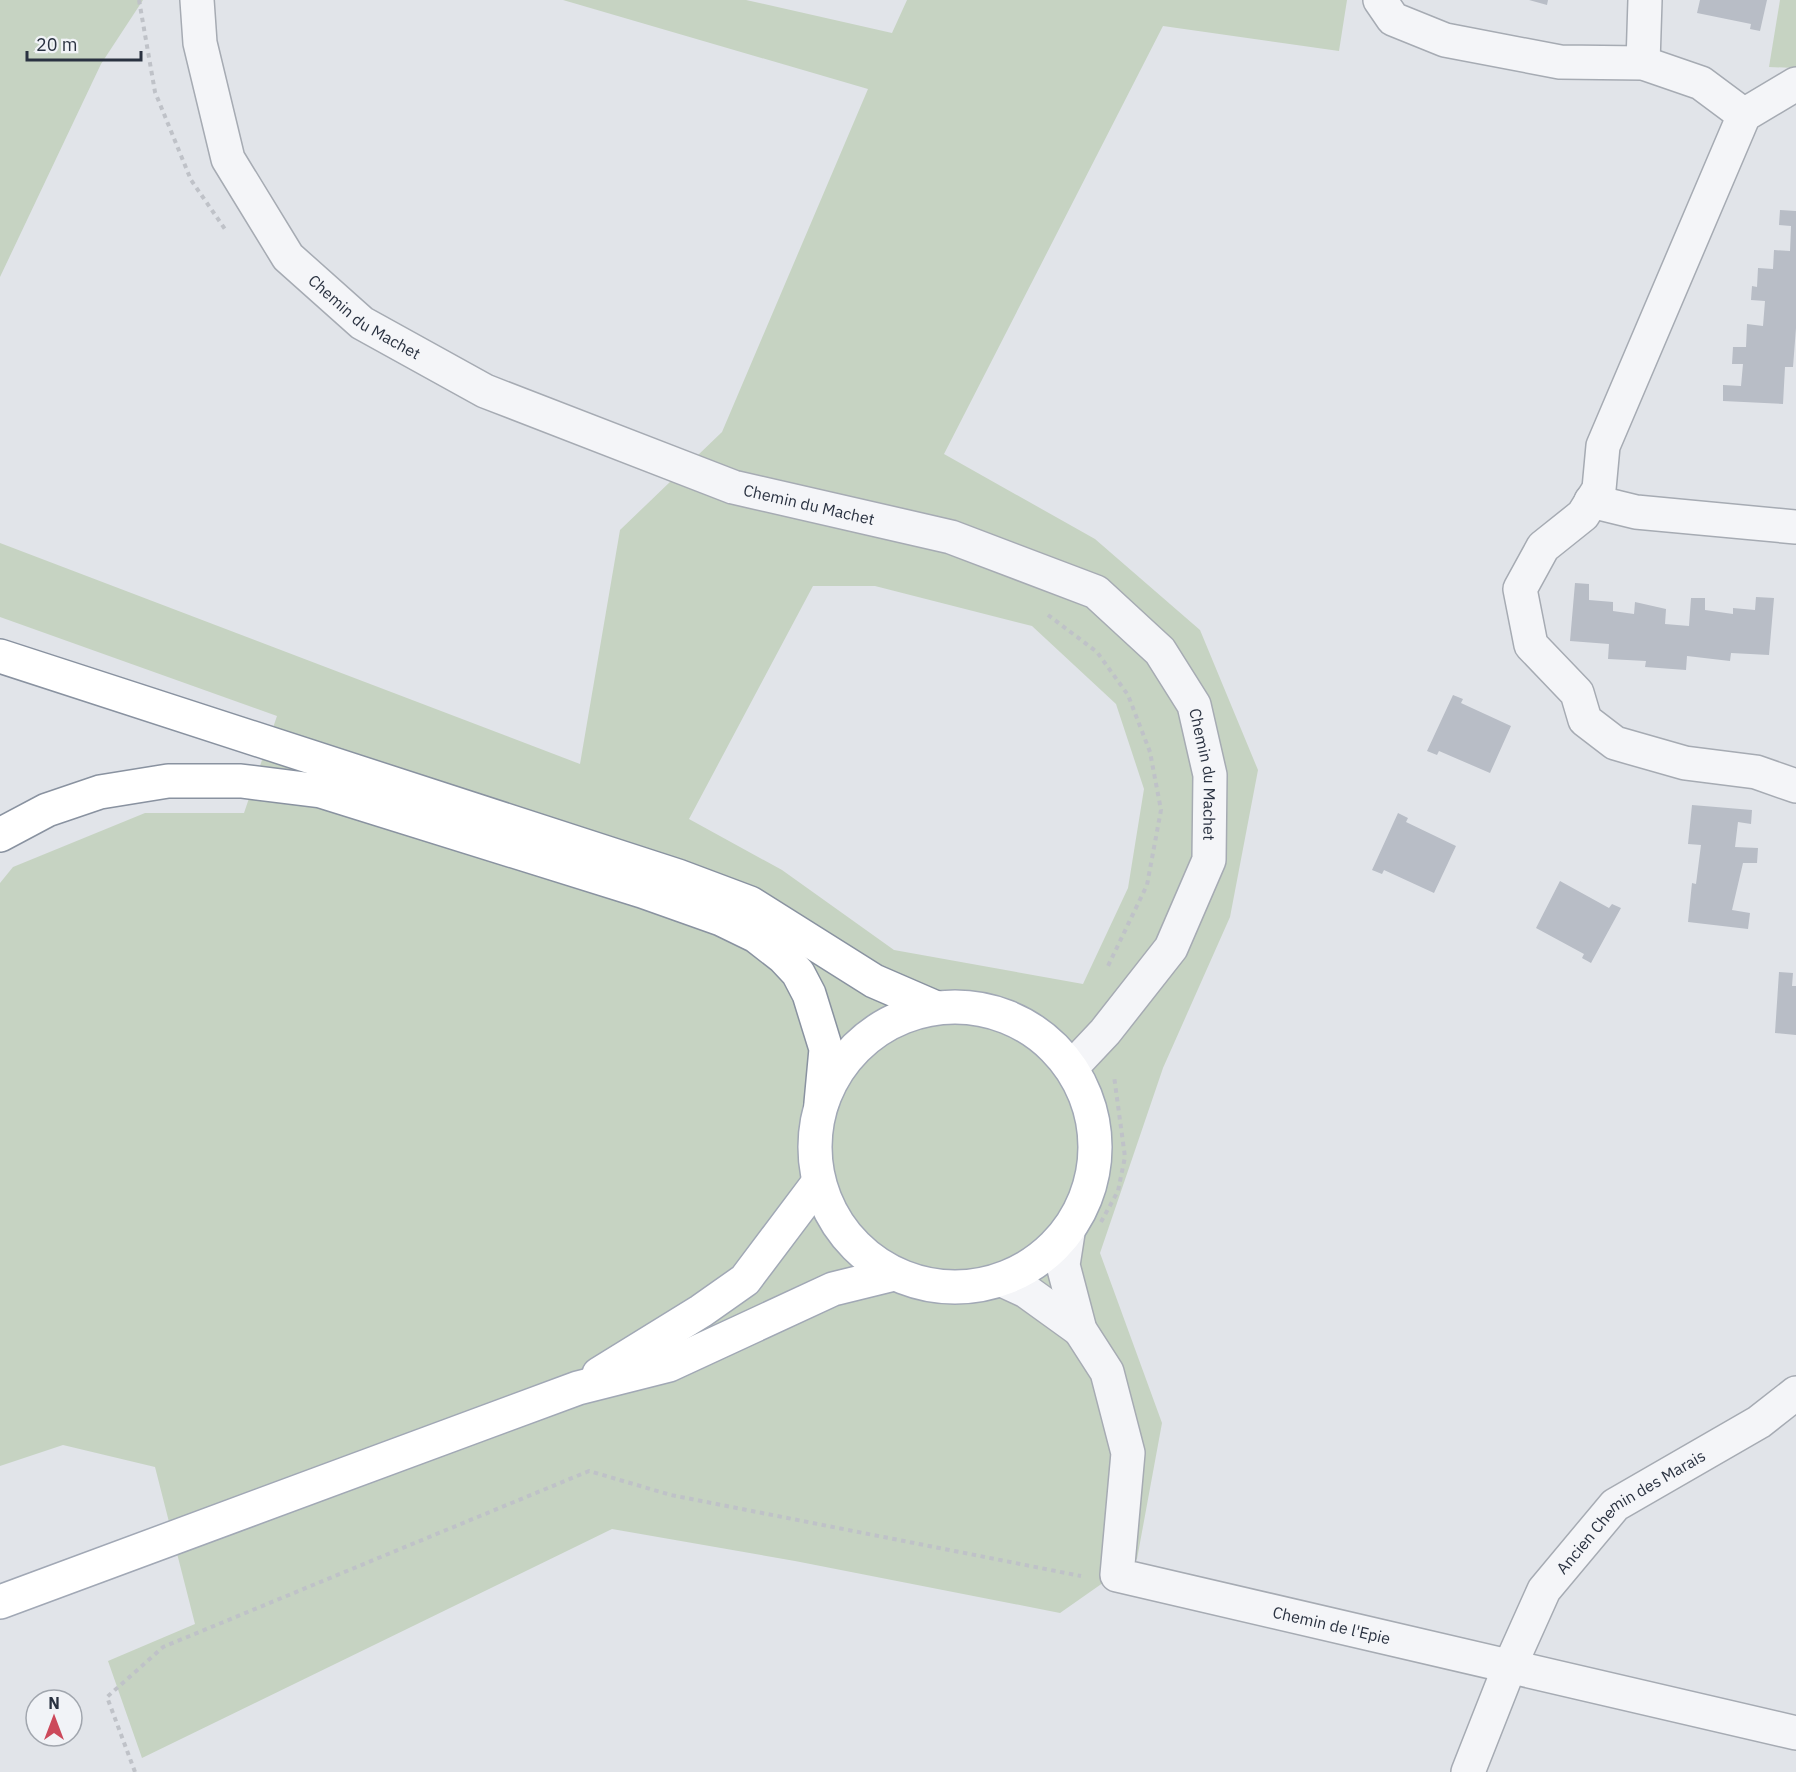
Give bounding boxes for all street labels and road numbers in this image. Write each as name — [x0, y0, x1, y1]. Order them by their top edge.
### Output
street label: Chemin du Machet — [304, 270, 424, 363]
street label: Chemin du Machet — [742, 480, 877, 529]
street label: Chemin du Machet — [1185, 706, 1220, 841]
street label: Ancien Chemin des Marais — [1552, 1445, 1709, 1578]
street label: Chemin de l'Epie — [1271, 1602, 1393, 1648]

